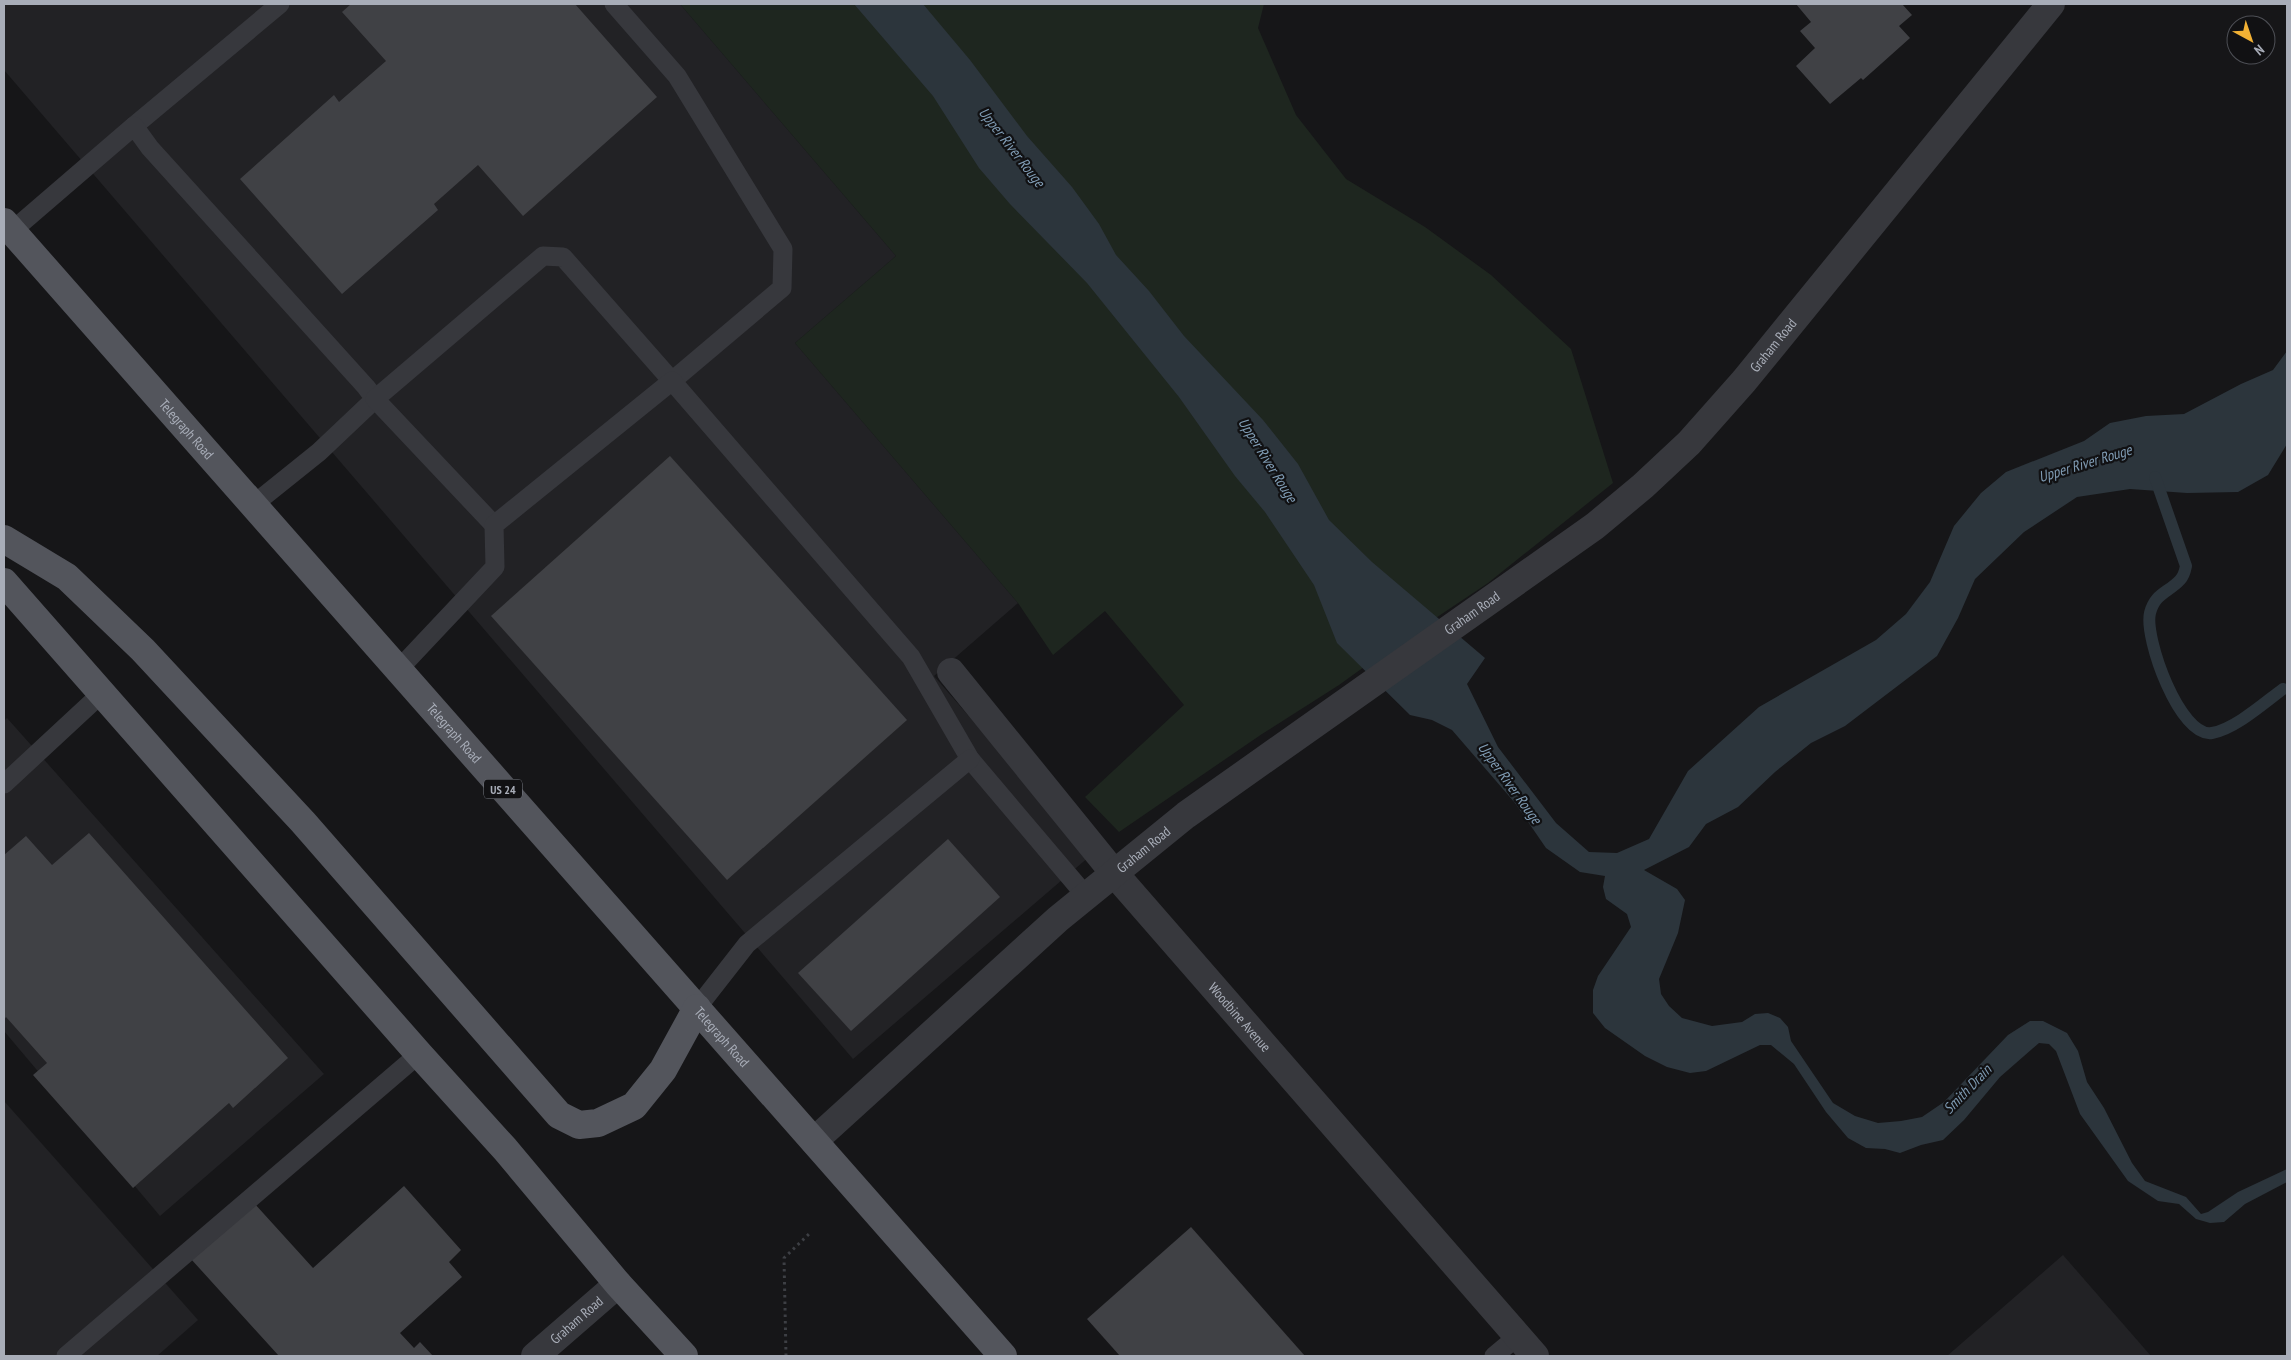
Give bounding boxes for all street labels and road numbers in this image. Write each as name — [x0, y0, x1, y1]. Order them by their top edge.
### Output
street label: Graham Road — [1746, 315, 1800, 376]
street label: Telegraph Road — [155, 395, 218, 463]
street label: Graham Road — [1441, 587, 1503, 639]
street label: Telegraph Road — [423, 699, 485, 767]
road number: US 24 — [484, 780, 522, 799]
street label: Graham Road — [1113, 822, 1174, 877]
street label: Woodbine Avenue — [1205, 979, 1275, 1056]
street label: Telegraph Road — [691, 1003, 753, 1071]
street label: Graham Road — [546, 1292, 607, 1348]

